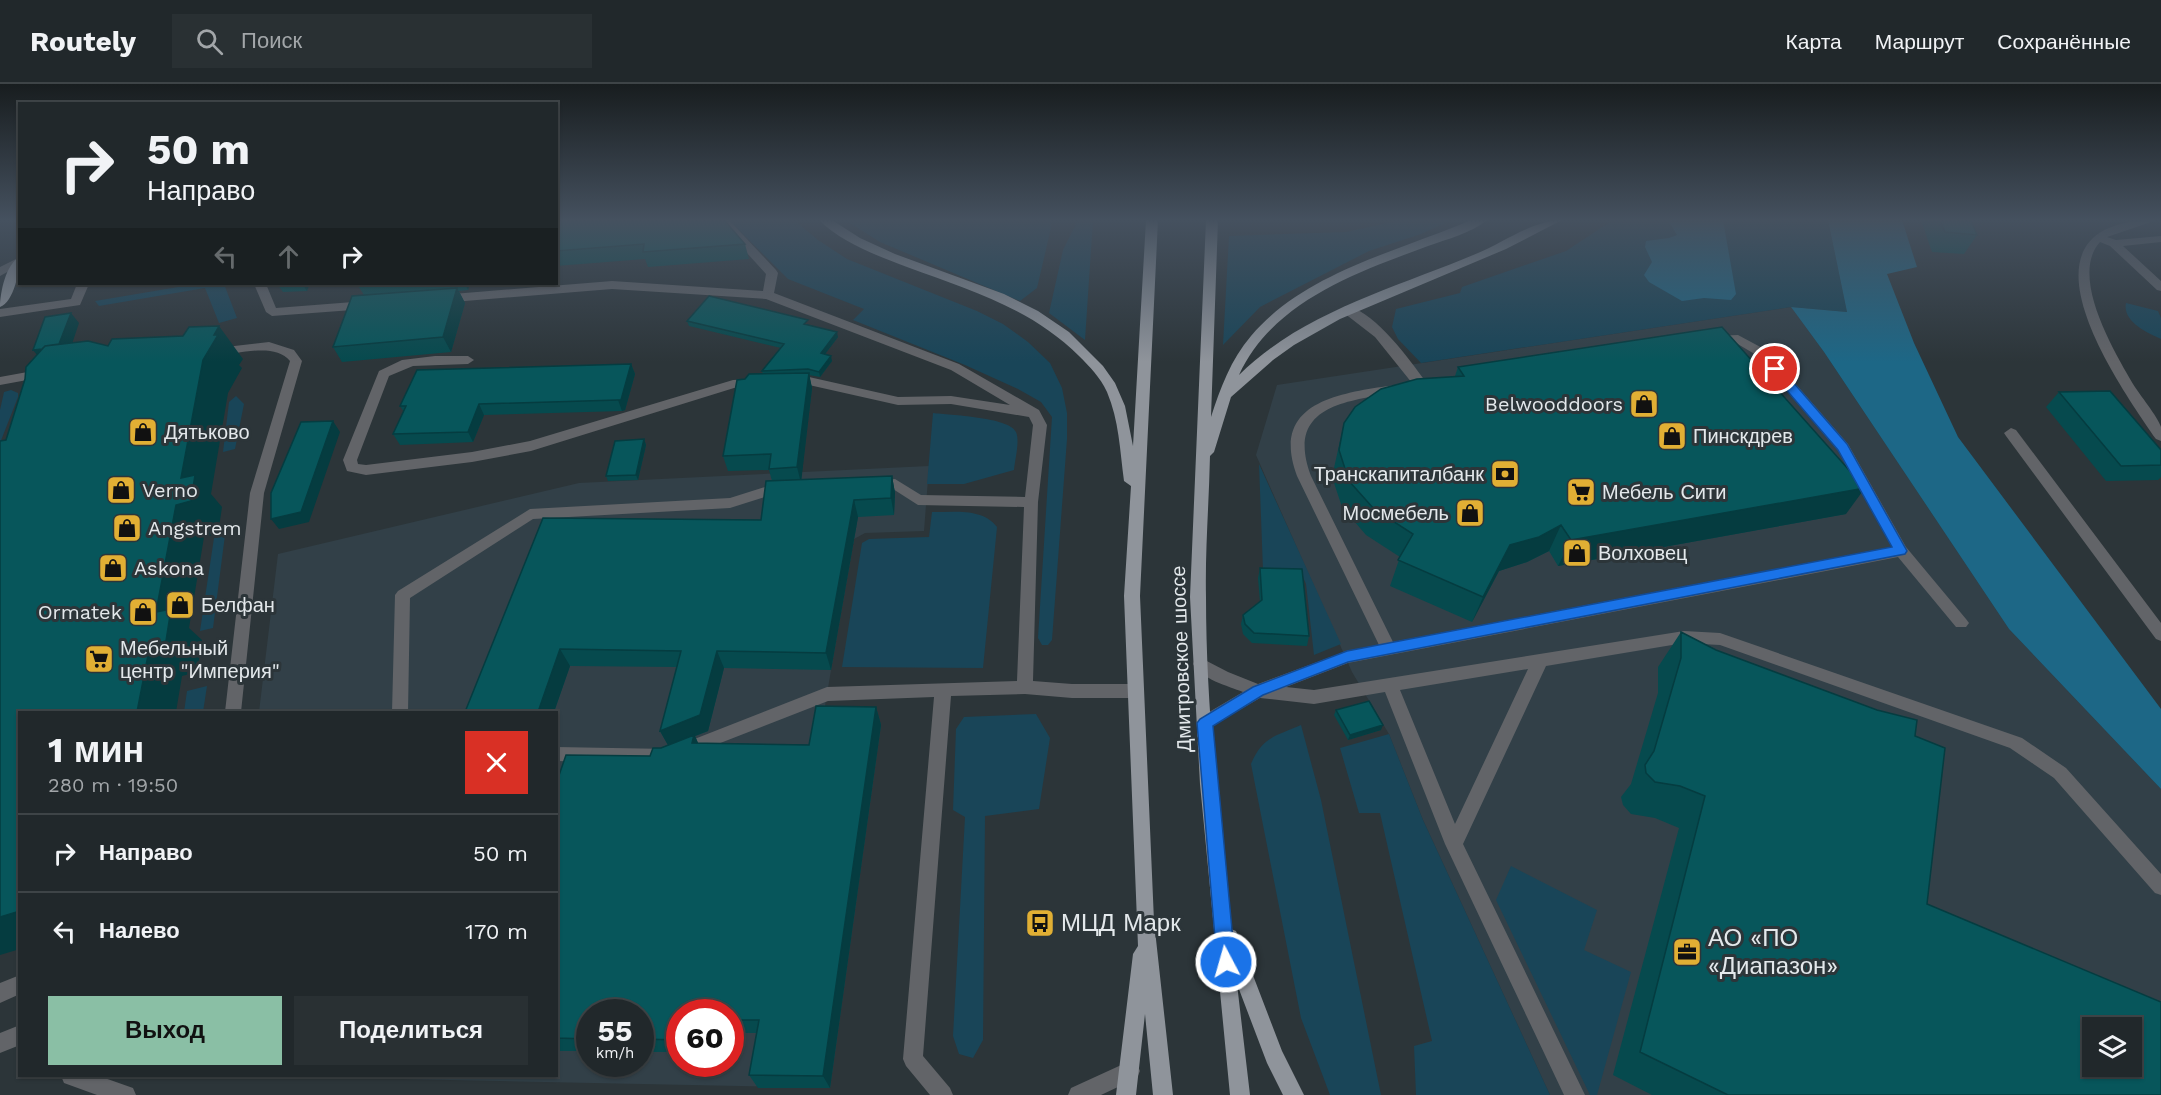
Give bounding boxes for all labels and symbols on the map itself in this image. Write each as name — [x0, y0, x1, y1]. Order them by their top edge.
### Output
pin — [1749, 343, 1800, 394]
shop icon: Belwooddoors — [1628, 388, 1660, 420]
place label: Belwooddoors — [1485, 392, 1623, 416]
shop icon: Дятьково — [127, 416, 159, 448]
place label: Дятьково — [164, 420, 250, 444]
shop icon: Пинскдрев — [1656, 420, 1688, 452]
place label: Пинскдрев — [1693, 424, 1793, 448]
bank icon: Транскапиталбанк — [1489, 458, 1521, 490]
place label: Транскапиталбанк — [1314, 462, 1484, 486]
shop icon: Verno — [105, 474, 137, 506]
supermarket icon: Мебель Сити — [1565, 476, 1597, 508]
place label: Verno — [142, 478, 198, 502]
place label: Мебель Сити — [1602, 480, 1726, 504]
shop icon: Мосмебель — [1454, 497, 1486, 529]
place label: Мосмебель — [1343, 501, 1449, 525]
shop icon: Angstrem — [111, 512, 143, 544]
place label: Angstrem — [148, 516, 242, 540]
shop icon: Волховец — [1561, 537, 1593, 569]
place label: Волховец — [1598, 541, 1688, 565]
shop icon: Askona — [97, 552, 129, 584]
place label: Askona — [134, 556, 204, 580]
street label: Дмитровское шоссе — [1166, 565, 1196, 753]
shop icon: Белфан — [164, 589, 196, 621]
place label: Белфан — [201, 593, 275, 617]
shop icon: Ormatek — [127, 596, 159, 628]
place label: Ormatek — [38, 600, 122, 624]
place label: Мебельный центр "Империя" — [120, 636, 280, 683]
supermarket icon: Мебельный центр "Империя" — [83, 643, 115, 675]
bus stop icon: МЦД Марк — [1024, 907, 1056, 939]
place label: МЦД Марк — [1061, 909, 1181, 937]
place label: АО «ПО «Диапазон» — [1708, 924, 1838, 980]
position arrow — [1194, 930, 1258, 994]
office icon: АО «ПО «Диапазон» — [1671, 936, 1703, 968]
speed limit sign: 60 — [666, 999, 744, 1077]

